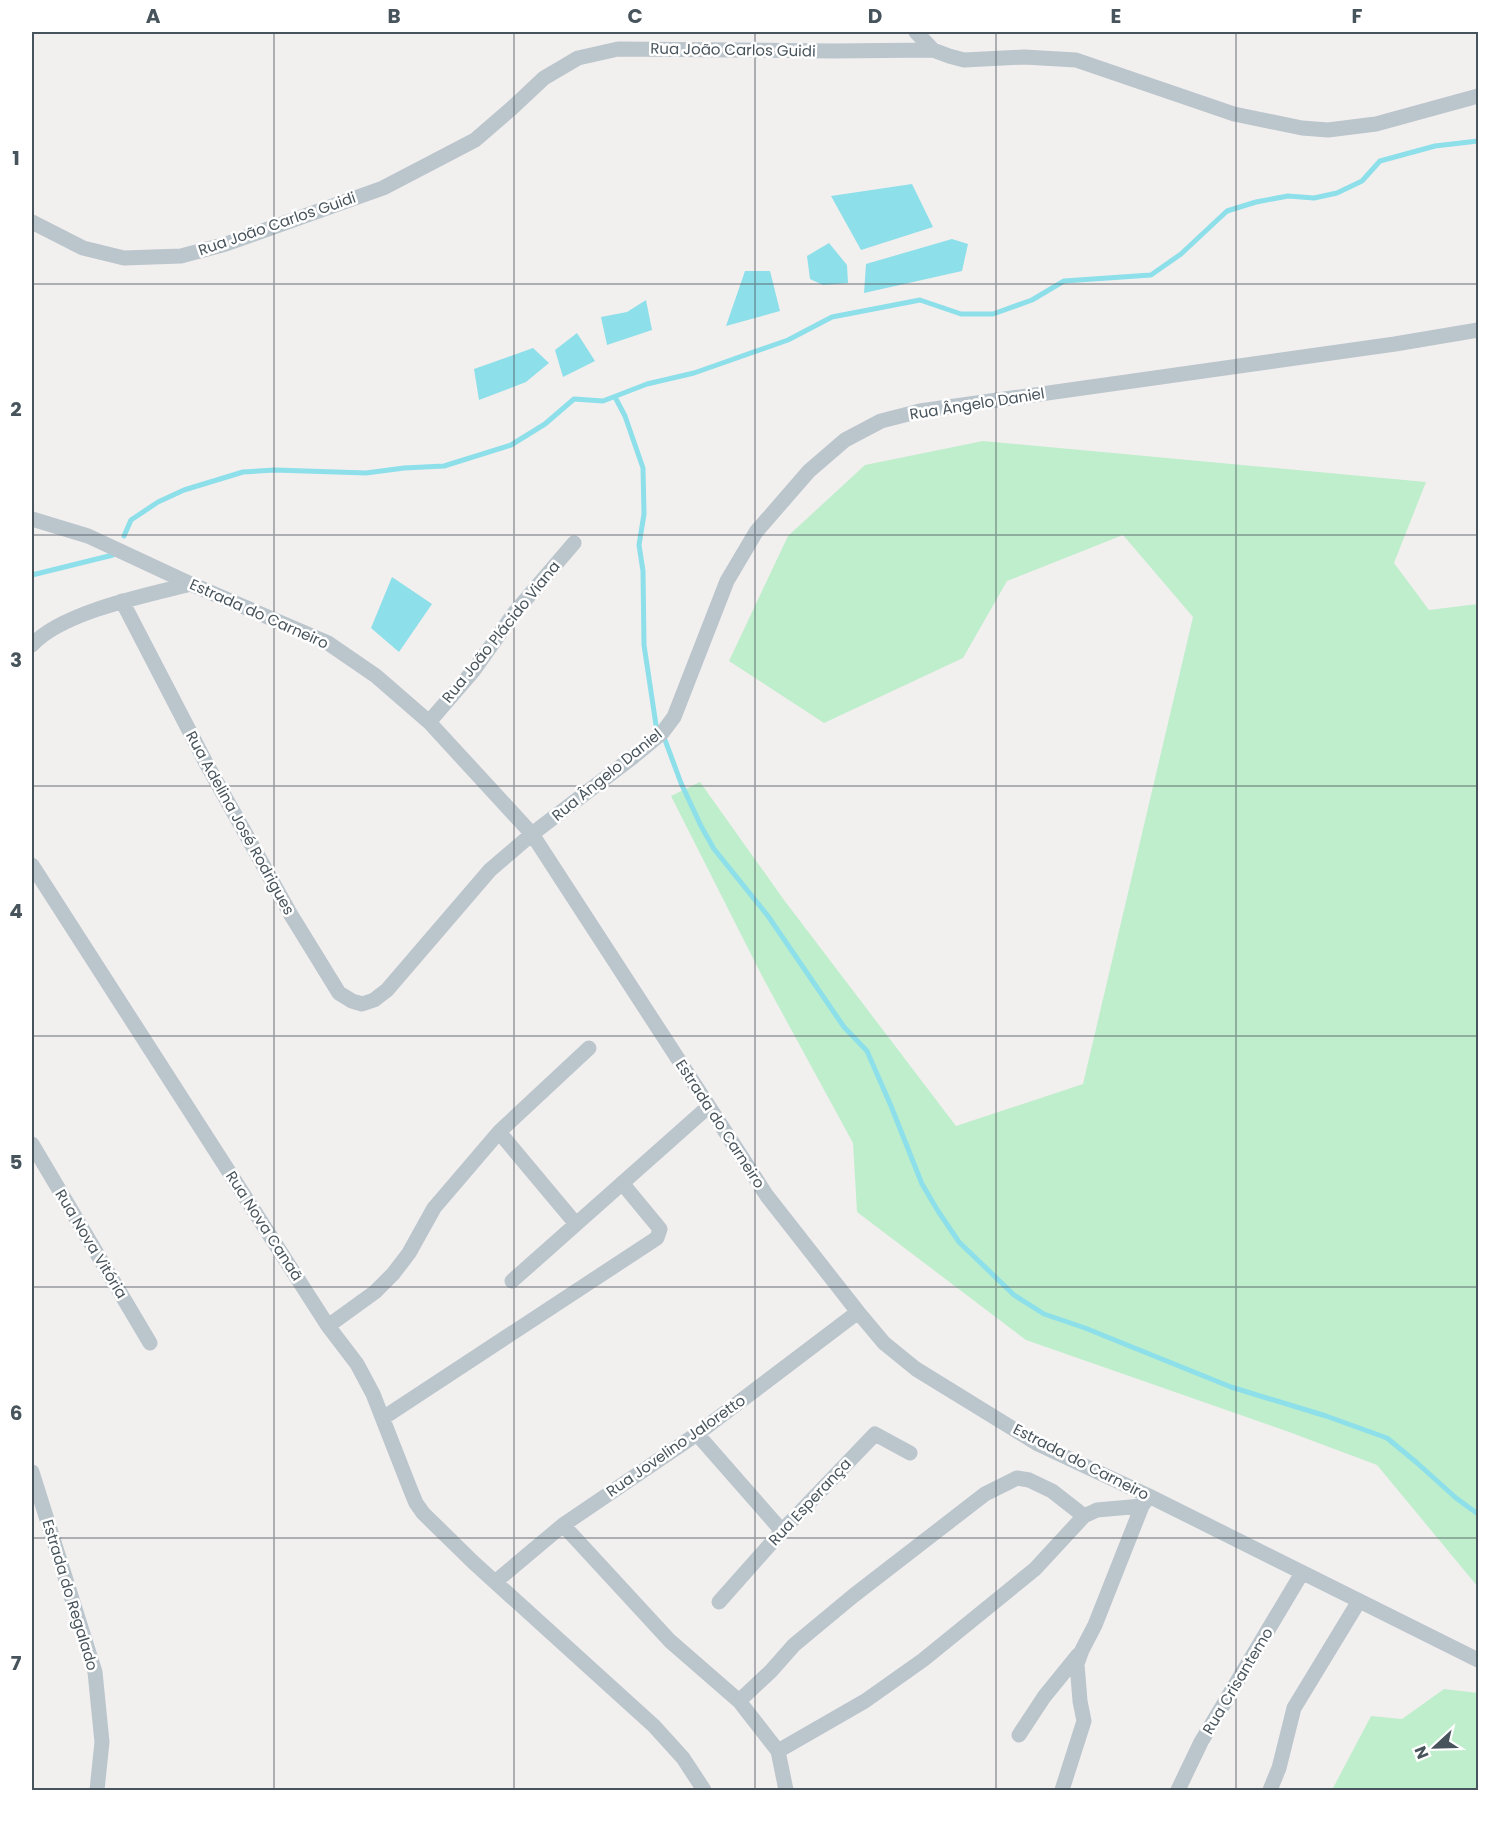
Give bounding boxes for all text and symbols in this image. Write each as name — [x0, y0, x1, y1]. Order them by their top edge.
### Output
text: A — [146, 2, 161, 30]
text: B — [387, 2, 401, 30]
text: C — [627, 2, 643, 30]
text: D — [868, 2, 882, 30]
text: E — [1111, 2, 1121, 30]
text: F — [1352, 2, 1363, 30]
street label: Rua João Carlos Guidi — [650, 38, 816, 61]
text: 1 — [12, 144, 20, 172]
street label: Rua João Carlos Guidi — [195, 187, 358, 260]
street label: Rua Ângelo Daniel — [908, 382, 1046, 425]
text: 2 — [10, 395, 22, 423]
street label: Rua João Plácido Viana — [437, 556, 564, 707]
street label: Estrada do Carneiro — [186, 573, 332, 654]
text: 3 — [10, 646, 22, 674]
street label: Rua Ângelo Daniel — [547, 724, 666, 826]
street label: Rua Adelina José Rodrigues — [181, 727, 300, 919]
text: 4 — [9, 897, 23, 925]
street label: Estrada do Carneiro — [671, 1055, 770, 1192]
text: 5 — [10, 1148, 23, 1176]
street label: Rua Nova Canaã — [221, 1167, 308, 1285]
street label: Rua Nova Vitória — [51, 1185, 132, 1302]
street label: Rua Jovelino Jaloretto — [602, 1390, 750, 1502]
text: 6 — [10, 1399, 22, 1427]
street label: Estrada do Carneiro — [1010, 1418, 1153, 1505]
street label: Rua Esperança — [764, 1453, 856, 1550]
street label: Estrada do Regalado — [37, 1517, 103, 1673]
street label: Rua Crisantemo — [1197, 1623, 1278, 1738]
text: 7 — [11, 1649, 22, 1677]
north arrow — [1405, 1717, 1465, 1777]
text: N — [1409, 1743, 1434, 1762]

